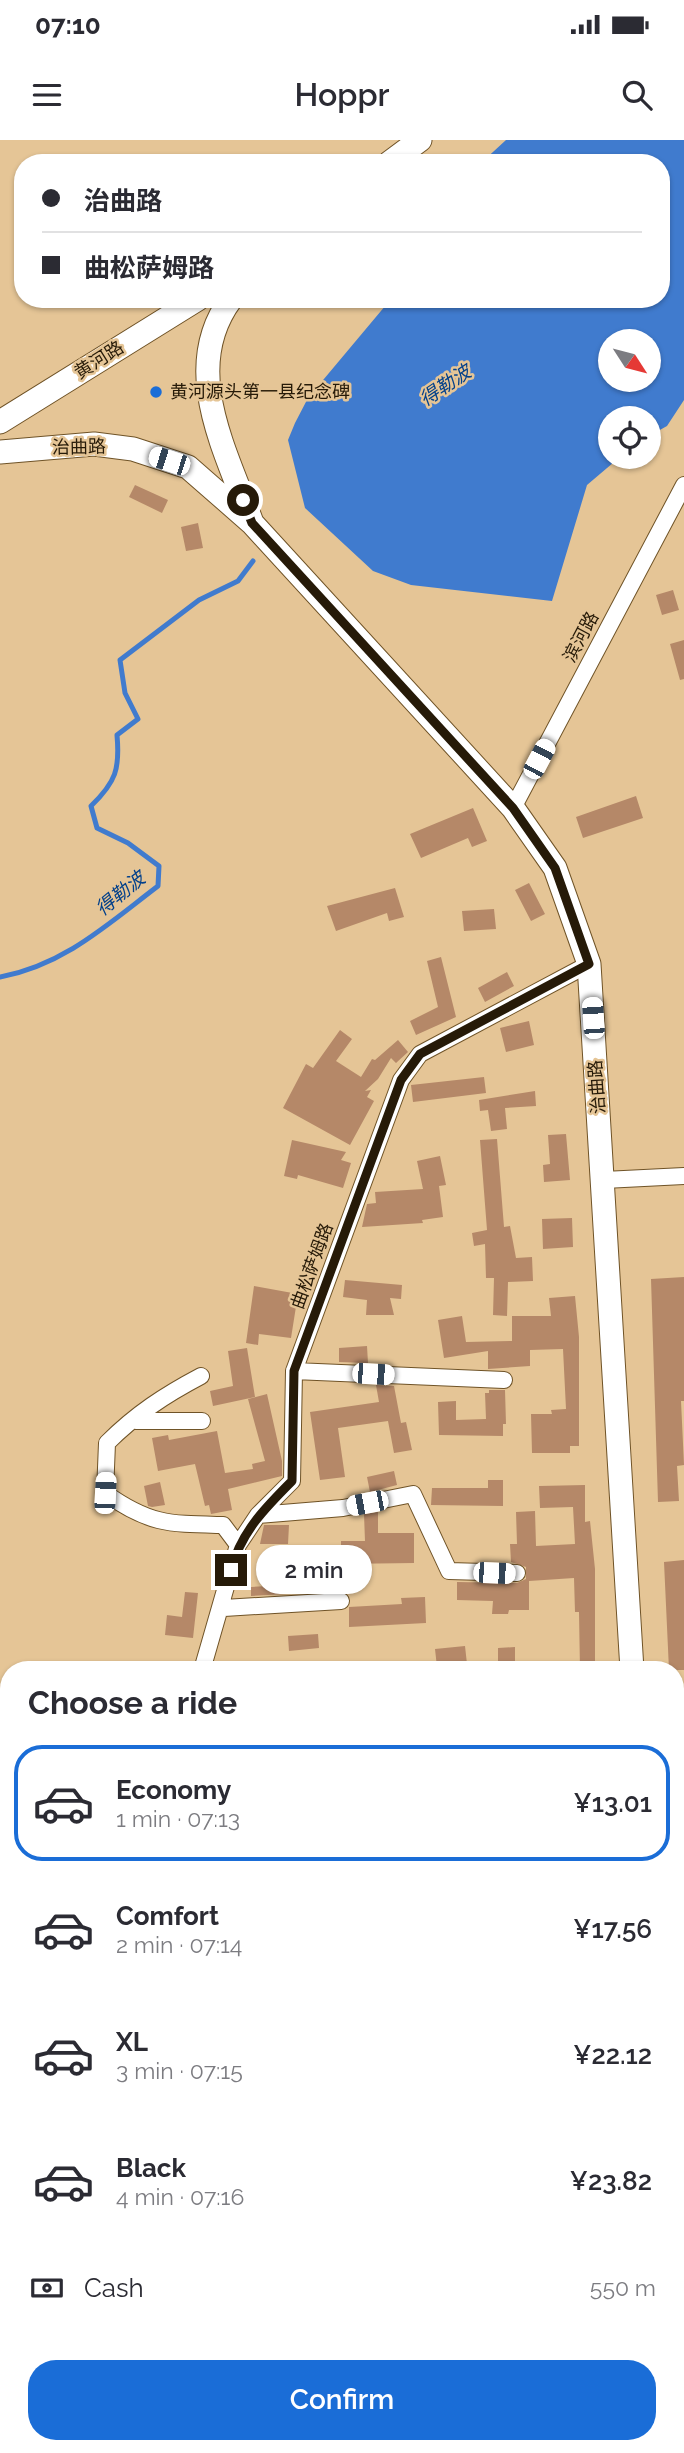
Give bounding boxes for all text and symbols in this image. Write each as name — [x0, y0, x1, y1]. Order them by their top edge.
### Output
text: 07:10 — [35, 10, 101, 40]
icon: menu — [28, 76, 66, 114]
text: Hoppr — [295, 76, 389, 113]
icon: search — [618, 76, 656, 114]
text: 治曲路 — [84, 186, 162, 216]
text: 曲松萨姆路 — [84, 253, 214, 283]
north arrow — [598, 329, 662, 392]
map controls — [598, 329, 661, 469]
street label: 黄河路 — [70, 336, 127, 383]
water label: 得勒波 — [415, 358, 477, 410]
place label: 黄河源头第一县纪念碑 — [170, 381, 350, 402]
marker: 黄河源头第一县纪念碑 — [148, 384, 164, 400]
button: locate — [598, 406, 661, 469]
street label: 治曲路 — [52, 436, 106, 457]
car — [146, 445, 193, 477]
route start — [227, 484, 259, 516]
street label: 滨河路 — [559, 608, 603, 666]
car — [520, 736, 559, 782]
water label: 得勒波 — [91, 865, 151, 919]
car — [582, 996, 605, 1040]
street label: 治曲路 — [584, 1059, 609, 1115]
street label: 曲松萨姆路 — [286, 1220, 337, 1312]
car — [352, 1362, 395, 1386]
car — [94, 1471, 117, 1515]
car — [345, 1489, 390, 1517]
callout: 2 min — [256, 1546, 371, 1594]
route end — [215, 1554, 247, 1586]
text: 2 min — [285, 1556, 343, 1583]
car — [473, 1562, 516, 1584]
text: Choose a ride — [28, 1684, 237, 1721]
icon: car — [32, 1772, 95, 1835]
text: Economy — [116, 1775, 231, 1805]
text: ¥13.01 — [574, 1788, 652, 1818]
text: 1 min · 07:13 — [116, 1805, 240, 1832]
icon: car — [32, 1898, 95, 1961]
text: Comfort — [116, 1901, 219, 1931]
text: ¥17.56 — [573, 1914, 652, 1944]
text: 2 min · 07:14 — [116, 1931, 242, 1958]
icon: car — [32, 2024, 95, 2087]
text: XL — [116, 2027, 148, 2057]
text: ¥22.12 — [573, 2040, 652, 2070]
text: 3 min · 07:15 — [116, 2057, 243, 2084]
icon: car — [32, 2150, 95, 2213]
text: Black — [116, 2153, 186, 2183]
text: ¥23.82 — [570, 2166, 652, 2196]
text: 4 min · 07:16 — [116, 2183, 244, 2210]
icon: cash — [28, 2269, 66, 2307]
text: Cash — [84, 2273, 144, 2303]
text: 550 m — [590, 2274, 656, 2301]
button: Confirm — [28, 2360, 656, 2440]

